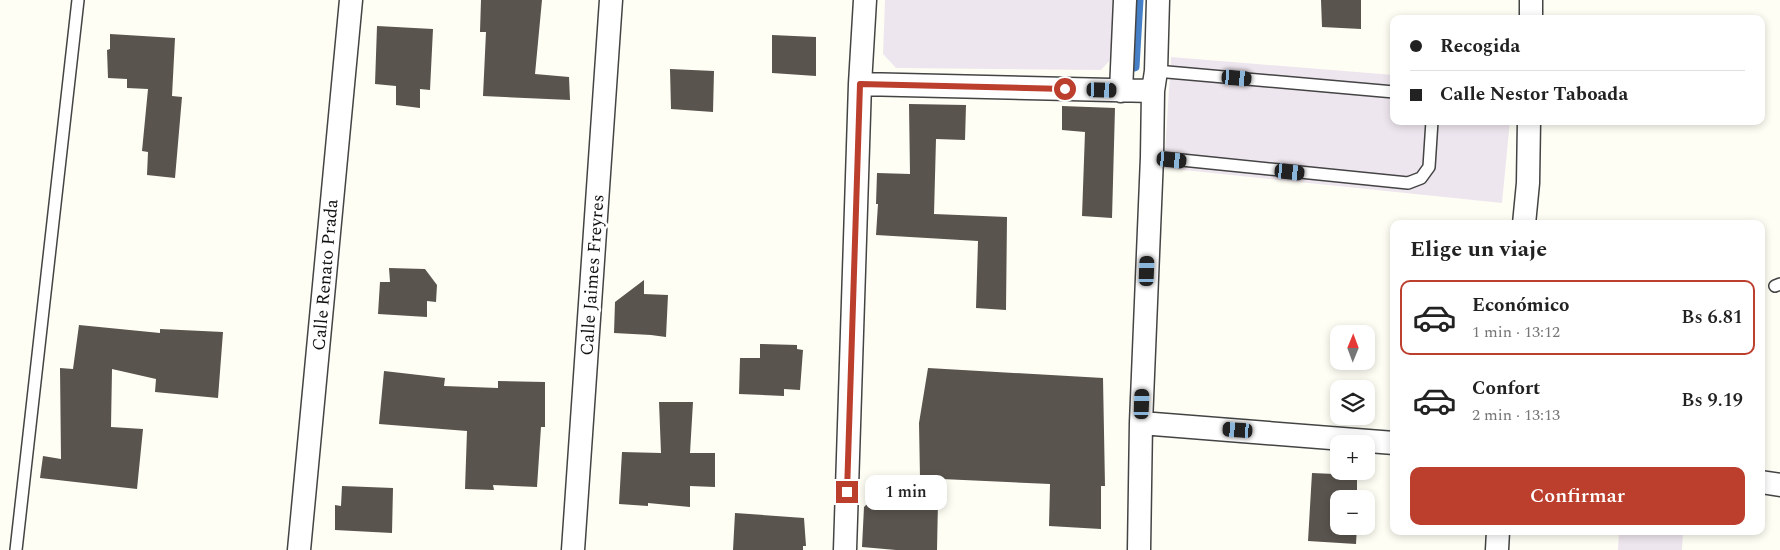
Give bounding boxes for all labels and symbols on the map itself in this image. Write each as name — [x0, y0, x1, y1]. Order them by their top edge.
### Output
car — [1221, 69, 1252, 87]
route start — [1054, 78, 1076, 100]
car — [1086, 82, 1117, 98]
car — [1156, 151, 1187, 169]
car — [1274, 163, 1305, 181]
street label: Calle Jaimes Freyres — [573, 193, 612, 357]
street label: Calle Renato Prada — [305, 198, 346, 352]
car — [1138, 256, 1155, 286]
north arrow — [1330, 325, 1375, 370]
car — [1133, 389, 1150, 419]
car — [1222, 421, 1253, 439]
callout: 1 min — [864, 474, 947, 510]
route end — [836, 481, 858, 503]

